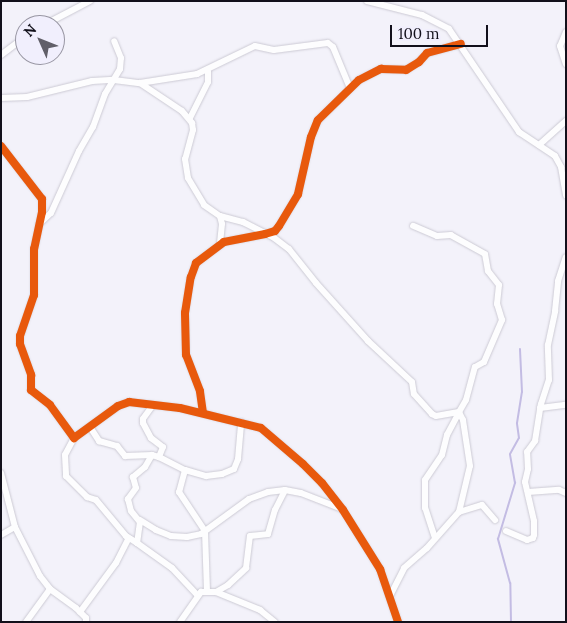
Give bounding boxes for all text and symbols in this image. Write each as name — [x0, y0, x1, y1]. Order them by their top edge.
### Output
north arrow — [15, 15, 65, 65]
scale bar — [392, 15, 490, 47]
text: N — [20, 20, 40, 40]
text: 100 m — [398, 24, 439, 43]

